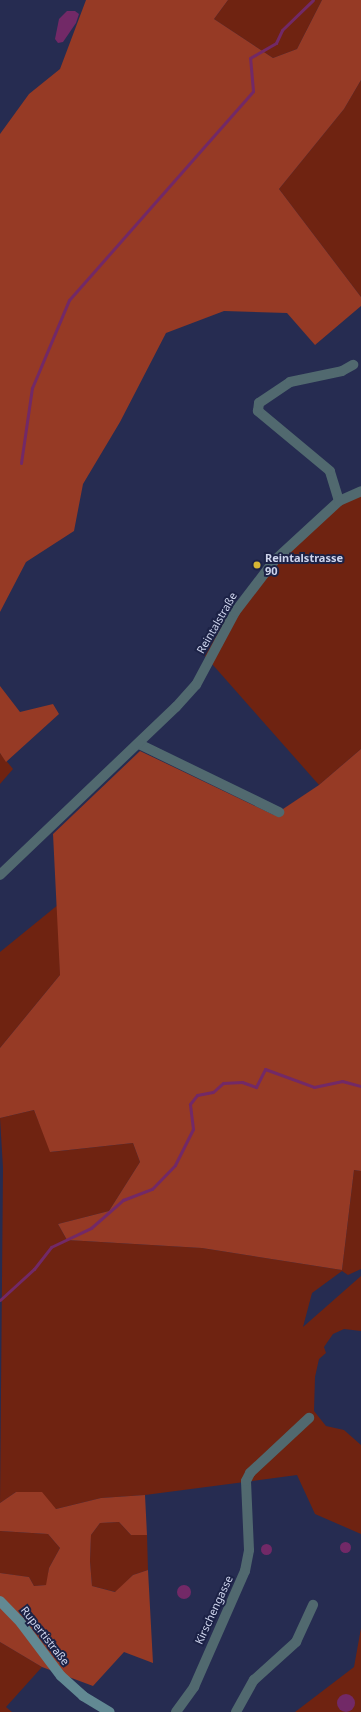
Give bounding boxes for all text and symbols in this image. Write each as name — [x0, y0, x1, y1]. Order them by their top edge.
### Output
place label: Reintalstrasse 90 — [265, 552, 343, 578]
marker: Reintalstrasse 90 — [252, 560, 262, 570]
street label: Reintalstraße — [194, 590, 240, 656]
street label: Kirschengasse — [192, 1574, 236, 1646]
street label: Rupertistraße — [18, 1604, 72, 1668]

